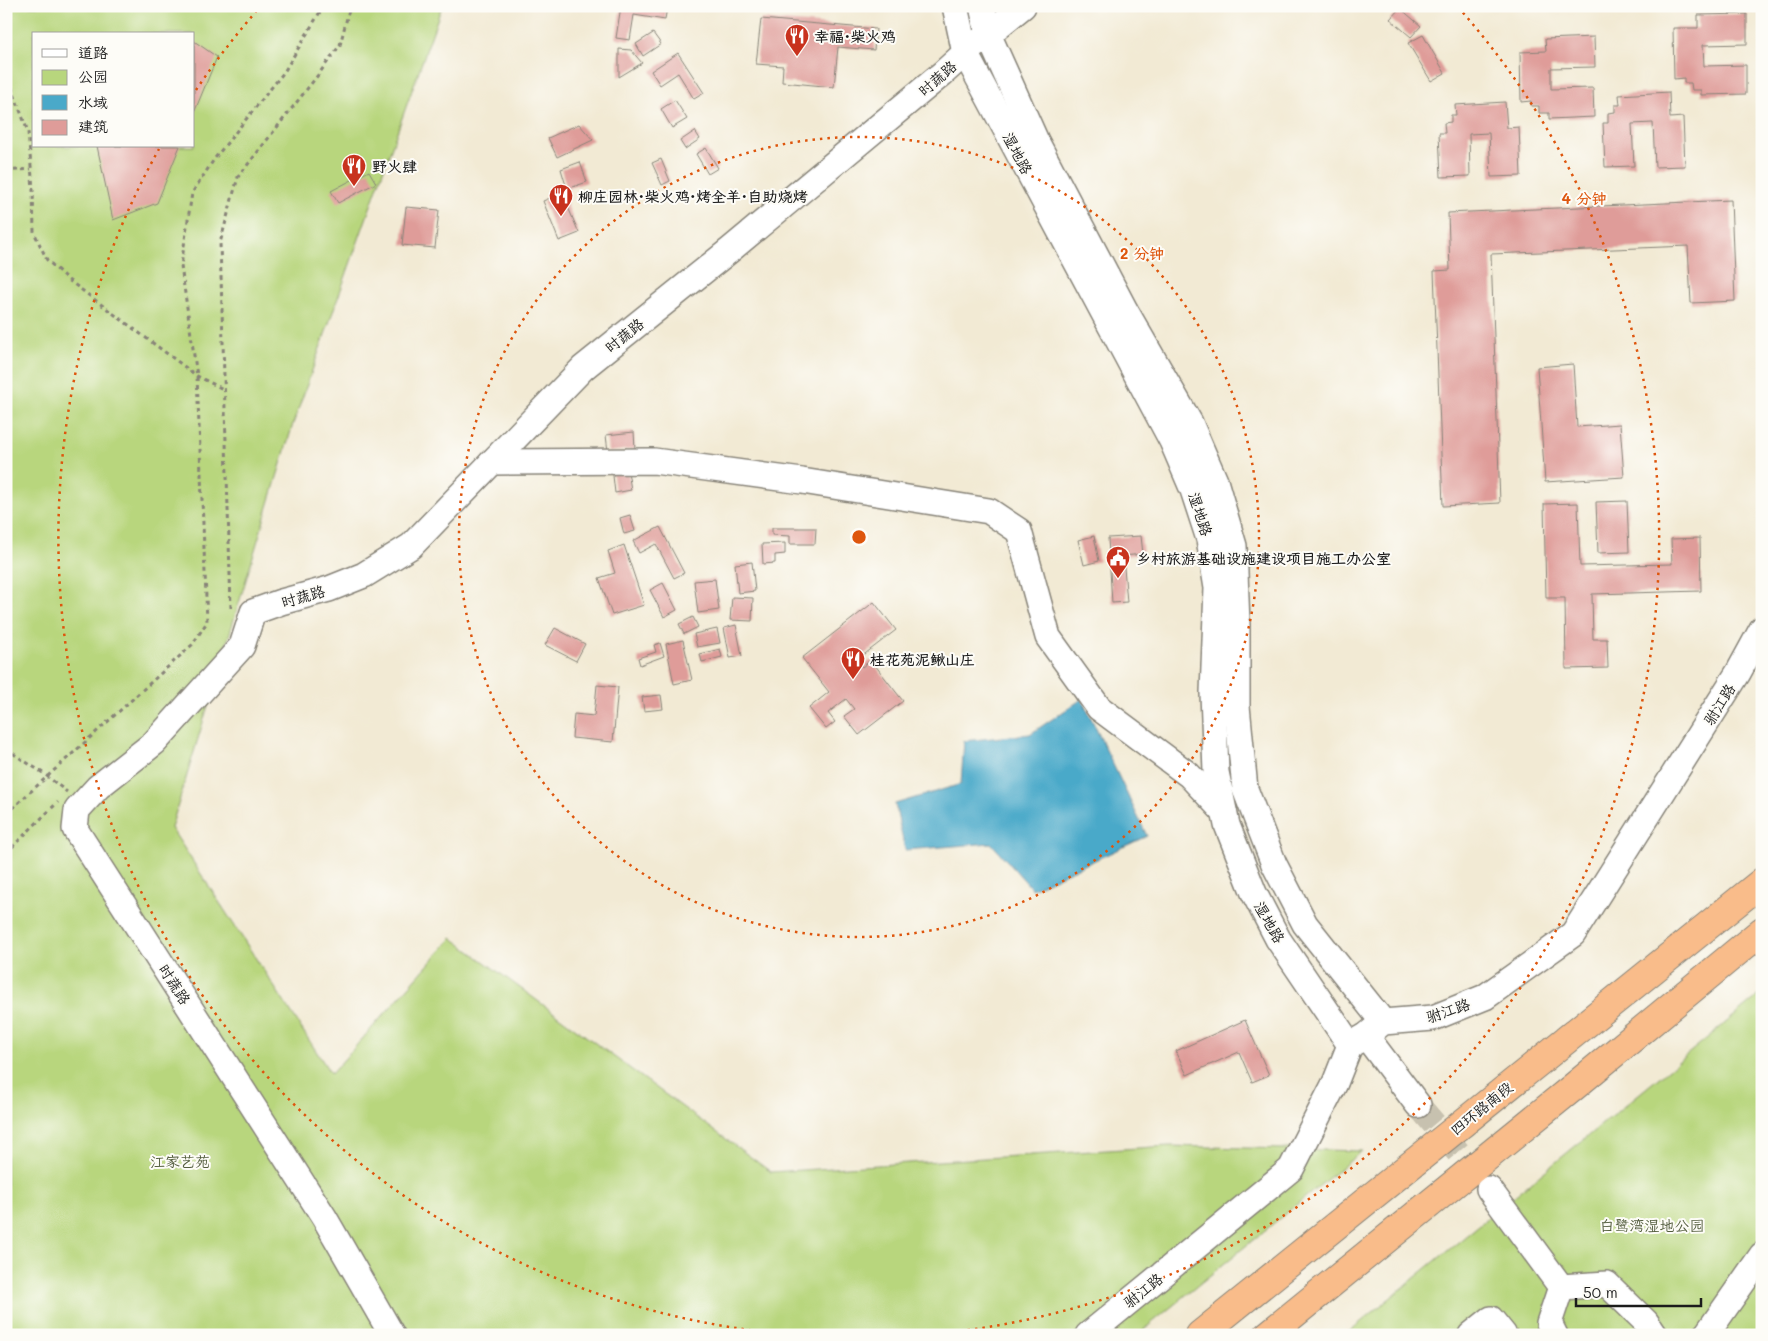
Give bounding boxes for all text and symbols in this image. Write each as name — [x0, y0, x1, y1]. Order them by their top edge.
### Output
restaurant icon: 幸福·柴火鸡 — [784, 23, 810, 57]
place label: 幸福·柴火鸡 — [814, 26, 896, 46]
legend — [32, 32, 195, 148]
text: 道路 — [78, 42, 108, 62]
street label: 时蔬路 — [913, 56, 961, 100]
text: 公园 — [78, 66, 108, 86]
text: 水域 — [78, 92, 108, 112]
text: 建筑 — [78, 116, 108, 136]
street label: 湿地路 — [999, 128, 1037, 178]
restaurant icon: 野火肆 — [341, 153, 367, 187]
place label: 野火肆 — [372, 156, 417, 176]
restaurant icon: 柳庄园林·柴火鸡·烤全羊·自助烧烤 — [548, 183, 574, 217]
place label: 柳庄园林·柴火鸡·烤全羊·自助烧烤 — [578, 186, 809, 206]
text: 4 分钟 — [1562, 188, 1606, 208]
text: 2 分钟 — [1120, 243, 1164, 263]
street label: 时蔬路 — [600, 313, 648, 357]
street label: 湿地路 — [1185, 490, 1217, 538]
centre of rings — [850, 528, 868, 546]
public building icon: 乡村旅游基础设施建设项目施工办公室 — [1105, 545, 1131, 579]
place label: 乡村旅游基础设施建设项目施工办公室 — [1136, 548, 1391, 568]
street label: 时蔬路 — [279, 580, 327, 612]
restaurant icon: 桂花苑泥鳅山庄 — [840, 646, 866, 680]
place label: 桂花苑泥鳅山庄 — [870, 649, 975, 669]
street label: 驸江路 — [1699, 680, 1739, 728]
street label: 湿地路 — [1250, 898, 1290, 946]
street label: 时蔬路 — [154, 960, 196, 1008]
street label: 驸江路 — [1423, 993, 1473, 1027]
street label: 四环路南段 — [1446, 1077, 1516, 1139]
park label: 江家艺苑 — [150, 1151, 210, 1171]
park label: 白鹭湾湿地公园 — [1599, 1215, 1705, 1235]
street label: 驸江路 — [1119, 1268, 1167, 1312]
scale bar — [1576, 1276, 1700, 1308]
text: 50 m — [1583, 1282, 1618, 1302]

